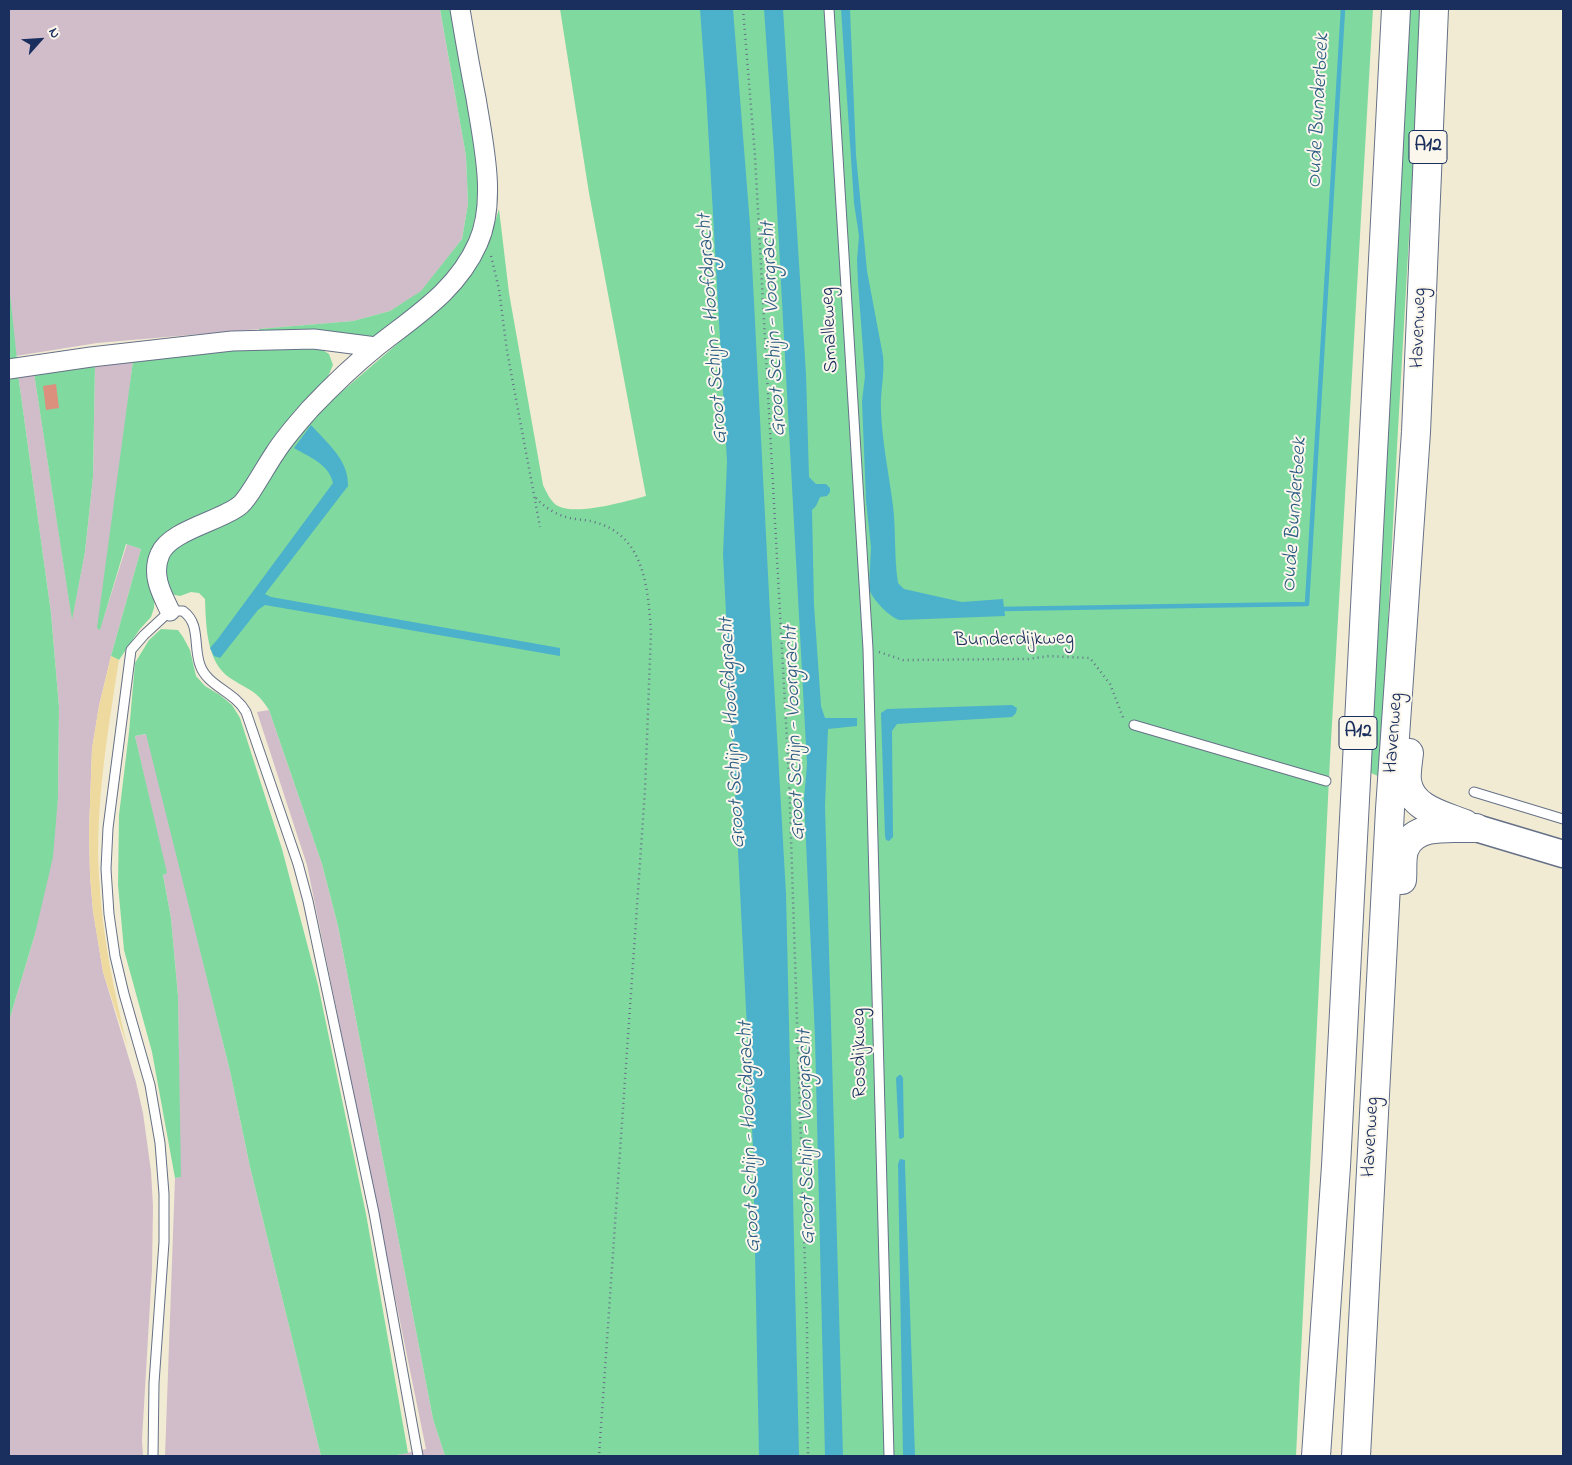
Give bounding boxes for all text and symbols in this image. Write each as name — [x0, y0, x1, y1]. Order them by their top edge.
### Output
north arrow — [15, 15, 65, 65]
text: N — [42, 24, 65, 42]
water label: Oude Bunderbeek — [1303, 33, 1337, 189]
road number: A12 — [1409, 130, 1447, 163]
water label: Groot Schijn - Hoofdgracht — [693, 213, 735, 445]
water label: Groot Schijn - Voorgracht — [757, 221, 793, 437]
street label: Smalleweg — [817, 286, 845, 374]
street label: Havenweg — [1407, 287, 1433, 369]
water label: Oude Bunderbeek — [1278, 437, 1314, 593]
water label: Groot Schijn - Hoofdgracht — [715, 617, 753, 849]
water label: Groot Schijn - Voorgracht — [780, 625, 812, 841]
street label: Bunderdijkweg — [954, 628, 1074, 654]
street label: Havenweg — [1380, 692, 1410, 774]
road number: A12 — [1339, 716, 1377, 750]
street label: Rosdijkweg — [848, 1008, 874, 1098]
water label: Groot Schijn - Hoofdgracht — [734, 1021, 768, 1253]
water label: Groot Schijn - Voorgracht — [794, 1029, 822, 1245]
street label: Havenweg — [1358, 1096, 1386, 1178]

